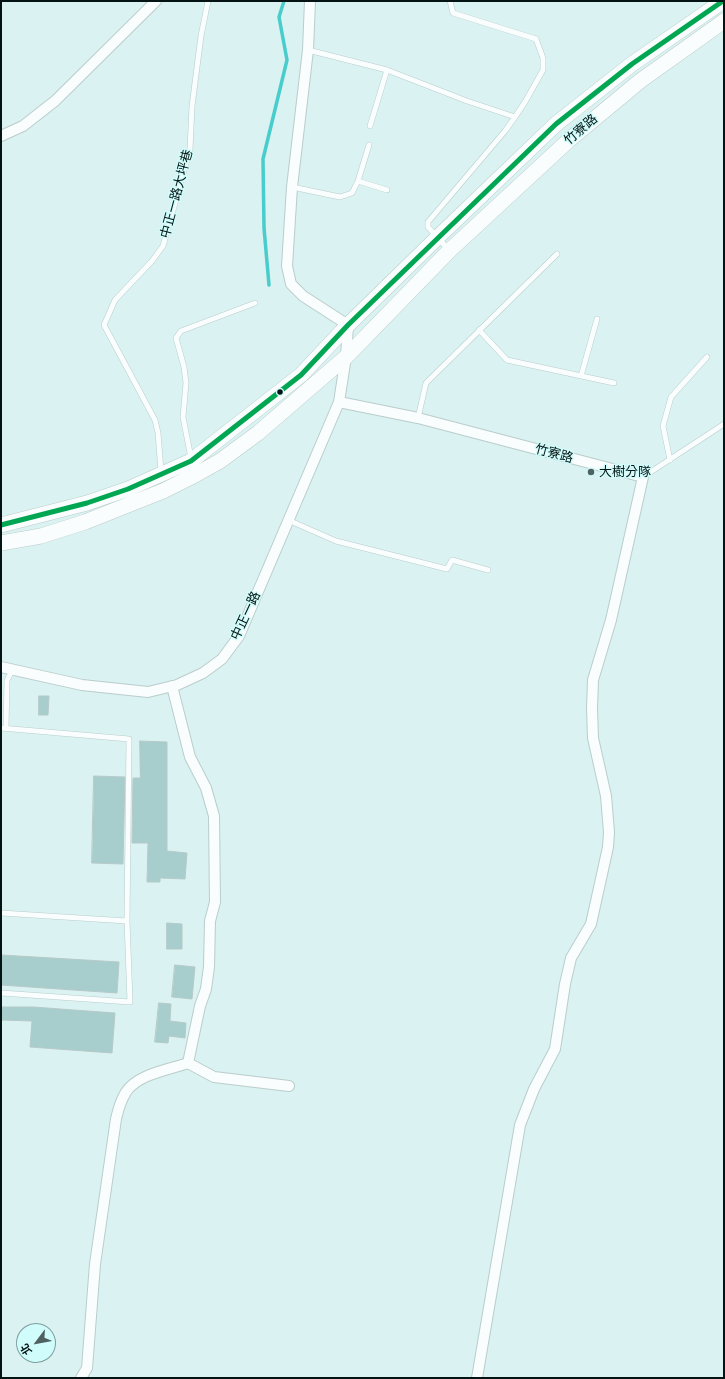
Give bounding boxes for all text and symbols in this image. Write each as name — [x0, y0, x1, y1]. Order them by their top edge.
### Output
street label: 竹寮路 — [561, 111, 601, 149]
street label: 中正一路大坪巷 — [158, 148, 196, 240]
unlabelled marker — [275, 387, 285, 397]
street label: 竹寮路 — [533, 441, 575, 467]
place label: 大樹分隊 — [599, 464, 651, 480]
marker: 大樹分隊 — [586, 467, 596, 477]
street label: 中正一路 — [228, 589, 264, 643]
north arrow — [16, 1323, 56, 1363]
text: 北 — [18, 1341, 35, 1357]

